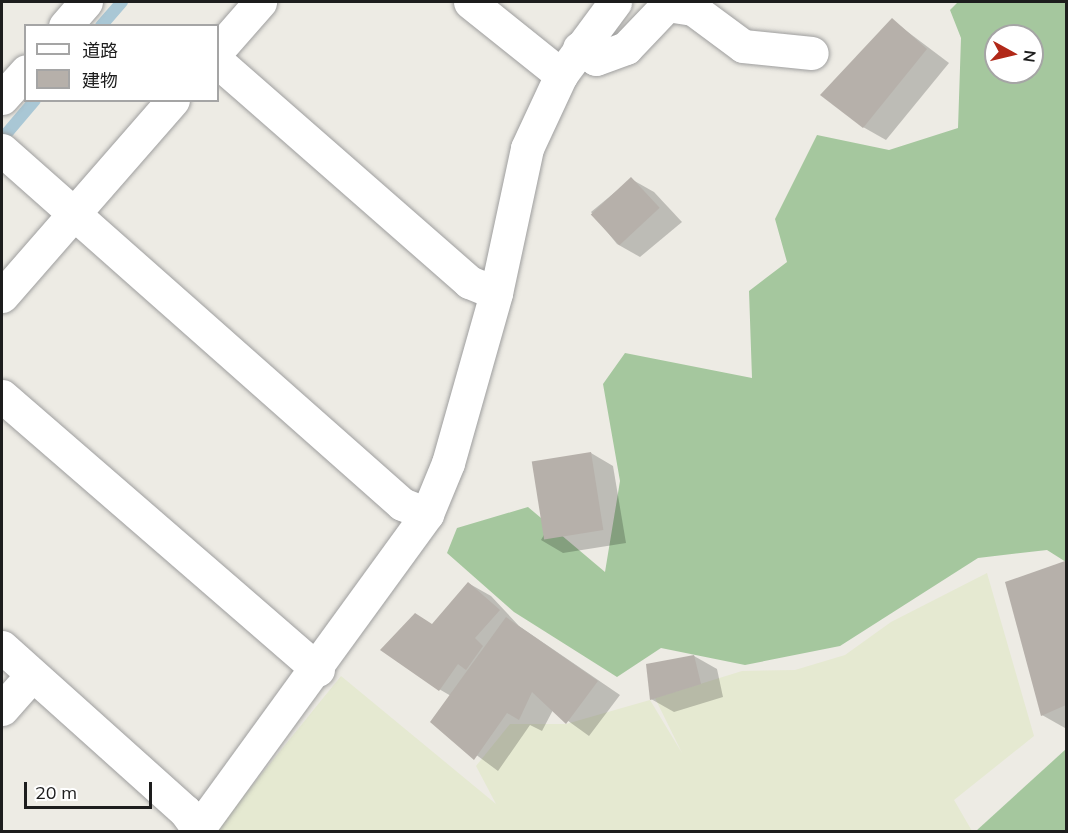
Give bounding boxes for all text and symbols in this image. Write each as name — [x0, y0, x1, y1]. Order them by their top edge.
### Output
legend — [24, 24, 219, 102]
north arrow — [984, 24, 1044, 84]
text: 道路 — [82, 39, 118, 62]
text: N — [1019, 49, 1041, 64]
text: 建物 — [82, 69, 118, 92]
scale bar — [27, 770, 154, 808]
text: 20 m — [35, 781, 77, 804]

